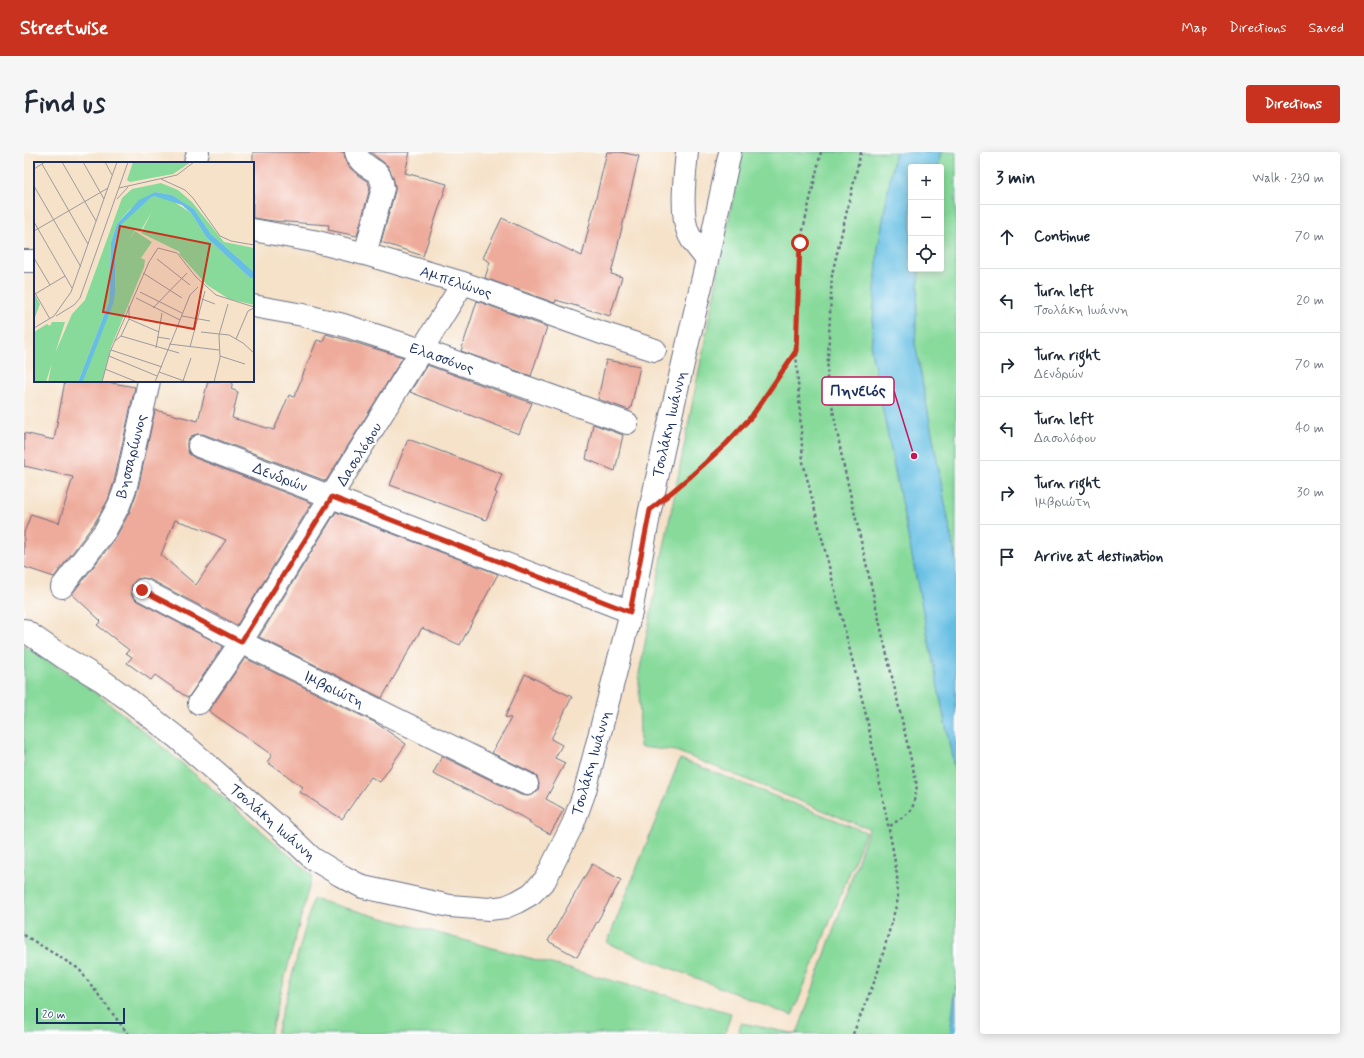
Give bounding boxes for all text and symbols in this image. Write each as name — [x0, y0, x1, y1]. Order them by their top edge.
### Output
text: Streetwise — [20, 16, 108, 41]
text: Map — [1181, 19, 1207, 37]
text: Directions — [1229, 19, 1287, 37]
text: Saved — [1309, 19, 1344, 37]
button: Directions — [1246, 85, 1340, 123]
text: Find us — [24, 86, 105, 123]
inset map — [34, 162, 254, 382]
map controls — [908, 164, 944, 272]
button: + — [908, 164, 944, 200]
text: 3 min — [996, 167, 1035, 189]
text: Walk · 230 m — [1252, 170, 1324, 187]
button: − — [908, 200, 944, 236]
icon: ahead — [996, 226, 1018, 248]
text: Continue — [1034, 227, 1090, 247]
text: 70 m — [1295, 228, 1324, 245]
route start — [791, 234, 809, 252]
button: locate — [908, 236, 944, 272]
street label: Αμπελώνος — [417, 262, 495, 304]
text: Turn left — [1034, 282, 1094, 302]
icon: left — [996, 290, 1018, 312]
text: 20 m — [1296, 292, 1324, 309]
text: Τσολάκη Ιωάννη — [1034, 302, 1128, 319]
street label: Ελασσόνος — [407, 339, 477, 379]
text: Turn right — [1034, 346, 1101, 366]
icon: right — [996, 354, 1018, 376]
text: 70 m — [1295, 356, 1324, 373]
text: Δενδρών — [1034, 366, 1083, 383]
street label: Τσολάκη Ιωάννη — [648, 369, 692, 479]
callout: Πηνειός — [822, 377, 894, 405]
text: Πηνειός — [830, 381, 886, 402]
text: Turn left — [1034, 410, 1094, 430]
street label: Βησσαρίωνος — [112, 412, 152, 500]
icon: left — [996, 418, 1018, 440]
street label: Δασολόφου — [332, 419, 387, 490]
text: 40 m — [1295, 420, 1324, 437]
text: Δασολόφου — [1034, 430, 1096, 447]
street label: Δενδρών — [249, 458, 310, 498]
text: Turn right — [1034, 474, 1101, 494]
icon: right — [996, 482, 1018, 504]
text: 30 m — [1297, 484, 1324, 501]
text: Ιμβριώτη — [1034, 494, 1091, 511]
icon: arrive — [996, 546, 1018, 568]
text: Arrive at destination — [1034, 547, 1163, 567]
route end — [133, 581, 151, 599]
street label: Ιμβριώτη — [300, 667, 367, 713]
street label: Τσολάκη Ιωάννη — [567, 708, 617, 818]
street label: Τσολάκη Ιωάννη — [225, 780, 320, 866]
scale bar — [36, 1006, 125, 1025]
text: 20 m — [42, 1008, 65, 1022]

